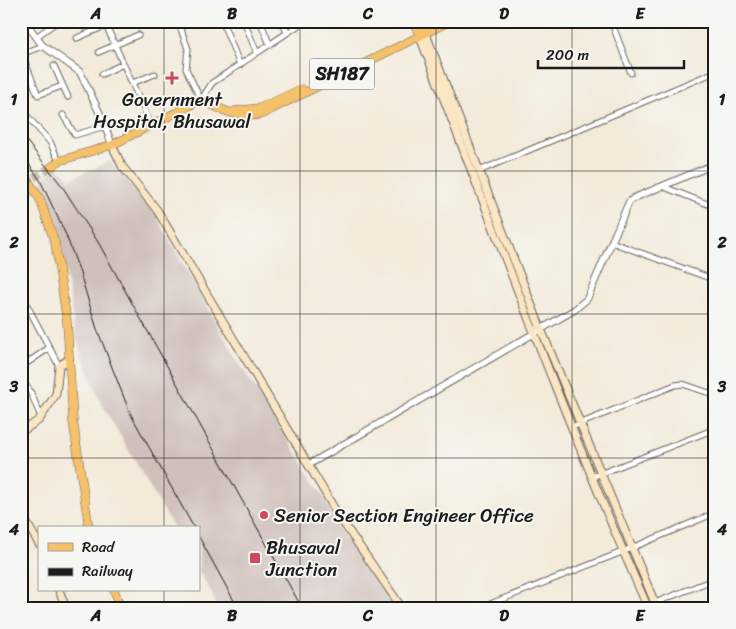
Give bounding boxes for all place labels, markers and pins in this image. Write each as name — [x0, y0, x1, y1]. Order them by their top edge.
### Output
marker: Government Hospital, Bhusawal — [165, 71, 179, 85]
place label: Government Hospital, Bhusawal — [93, 83, 251, 138]
place label: Senior Section Engineer Office — [274, 499, 534, 532]
marker: Senior Section Engineer Office — [258, 509, 270, 521]
place label: Bhusaval Junction — [265, 531, 341, 586]
marker: Bhusaval Junction — [248, 551, 262, 565]

